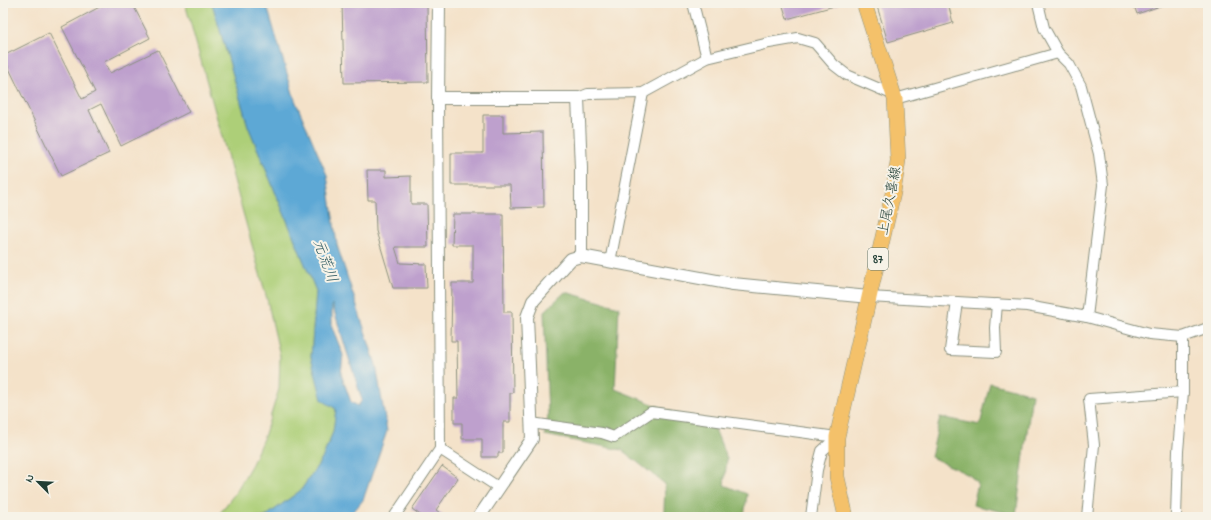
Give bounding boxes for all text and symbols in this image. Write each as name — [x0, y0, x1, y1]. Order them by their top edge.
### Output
street label: 上尾久喜線 — [873, 165, 907, 237]
water label: 元荒川 — [307, 236, 343, 286]
road number: 87 — [868, 248, 888, 270]
north arrow — [18, 462, 58, 502]
text: N — [21, 472, 39, 485]

